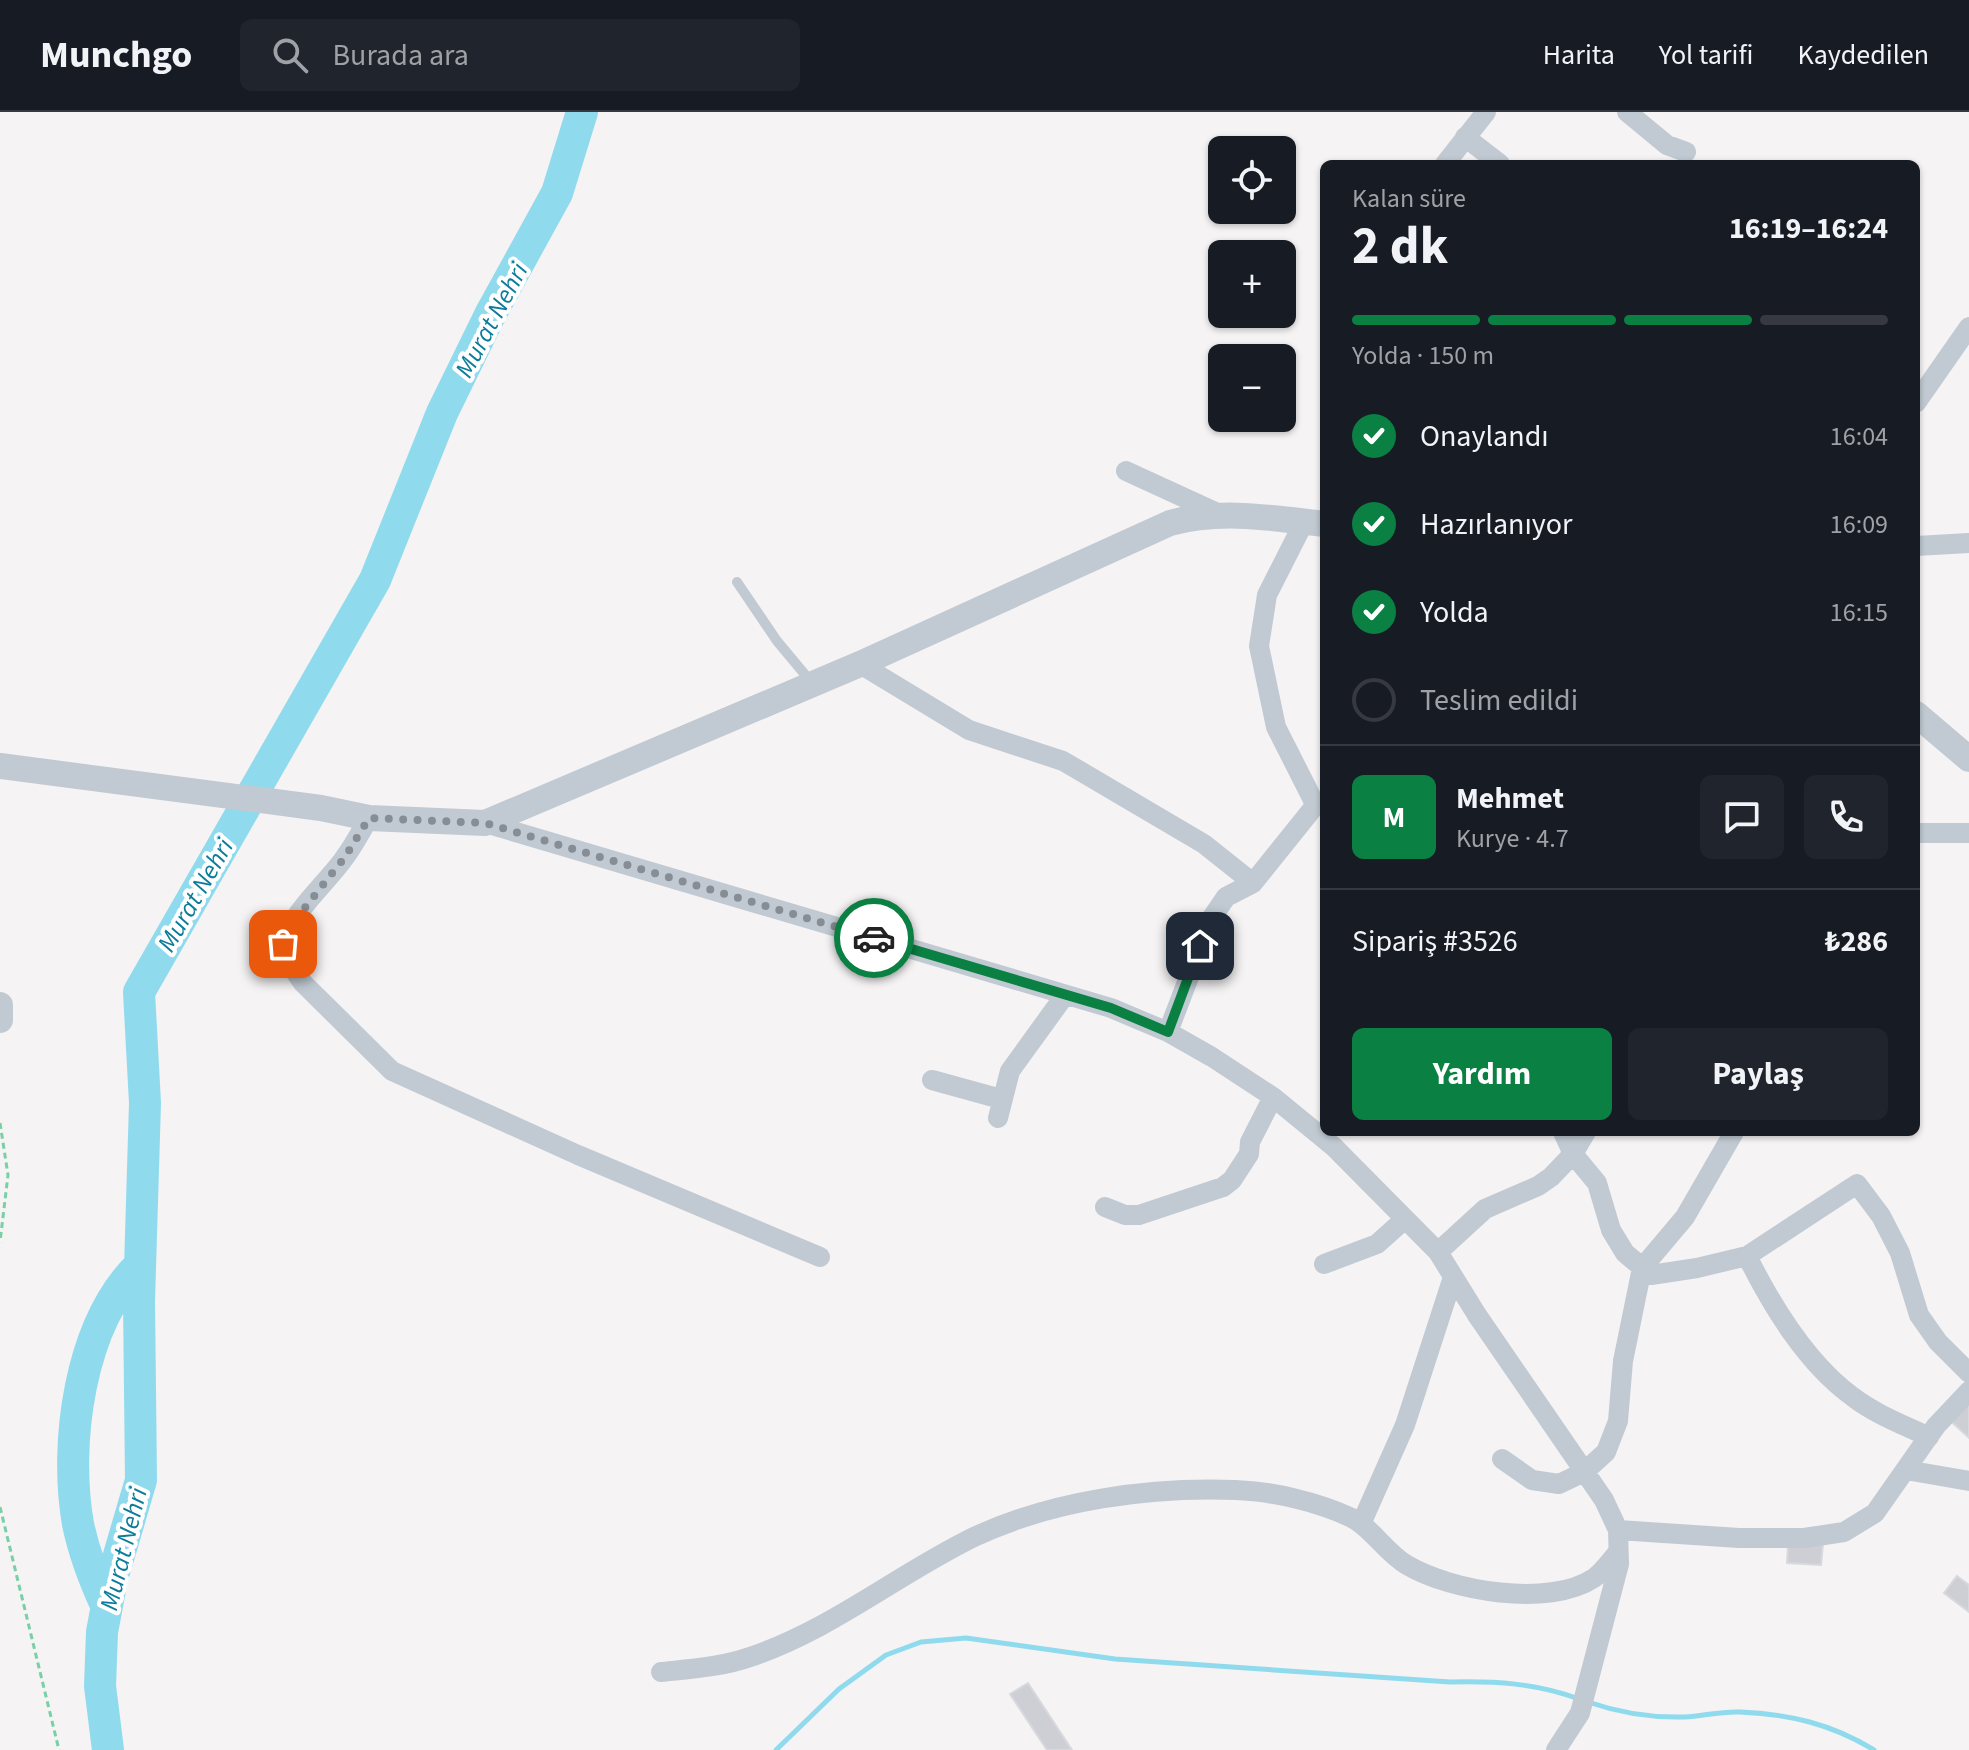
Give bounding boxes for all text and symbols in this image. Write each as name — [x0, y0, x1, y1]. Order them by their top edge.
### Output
search box — [240, 19, 800, 91]
text: Munchgo — [40, 28, 192, 82]
icon: search — [268, 33, 312, 77]
text: Burada ara — [332, 34, 469, 77]
text: Harita — [1543, 35, 1615, 75]
text: Yol tarifi — [1659, 35, 1754, 75]
text: Kaydedilen — [1798, 35, 1929, 75]
map controls — [1208, 136, 1296, 432]
button: locate — [1208, 136, 1296, 224]
text: Kalan süre — [1352, 180, 1466, 217]
text: 16:19–16:24 — [1729, 207, 1888, 250]
text: 2 dk — [1352, 210, 1448, 284]
button: + — [1208, 240, 1296, 328]
water label: Murat Nehri — [446, 255, 538, 384]
text: Yolda · 150 m — [1352, 337, 1494, 374]
button: − — [1208, 344, 1296, 432]
icon: check — [1352, 414, 1396, 458]
text: Onaylandı — [1420, 415, 1549, 458]
text: 16:04 — [1830, 418, 1888, 455]
icon: check — [1352, 502, 1396, 546]
text: Hazırlanıyor — [1420, 503, 1572, 546]
text: 16:09 — [1830, 506, 1888, 543]
icon: check — [1352, 590, 1396, 634]
text: Yolda — [1420, 591, 1489, 634]
text: 16:15 — [1830, 594, 1888, 631]
text: Teslim edildi — [1420, 679, 1578, 722]
button: chat — [1700, 775, 1784, 859]
button: phone — [1804, 775, 1888, 859]
text: Mehmet — [1456, 777, 1564, 820]
text: M — [1383, 796, 1405, 839]
text: Kurye · 4.7 — [1456, 820, 1569, 857]
water label: Murat Nehri — [148, 831, 243, 959]
courier — [834, 898, 914, 978]
pin — [249, 910, 317, 978]
pin — [1166, 912, 1234, 980]
icon: car — [852, 916, 896, 960]
text: Sipariş #3526 — [1352, 920, 1518, 963]
text: ₺286 — [1825, 920, 1888, 963]
icon: bag — [261, 922, 305, 966]
icon: home — [1178, 924, 1222, 968]
button: Yardım — [1352, 1028, 1612, 1120]
button: Paylaş — [1628, 1028, 1888, 1120]
water label: Murat Nehri — [90, 1483, 157, 1614]

